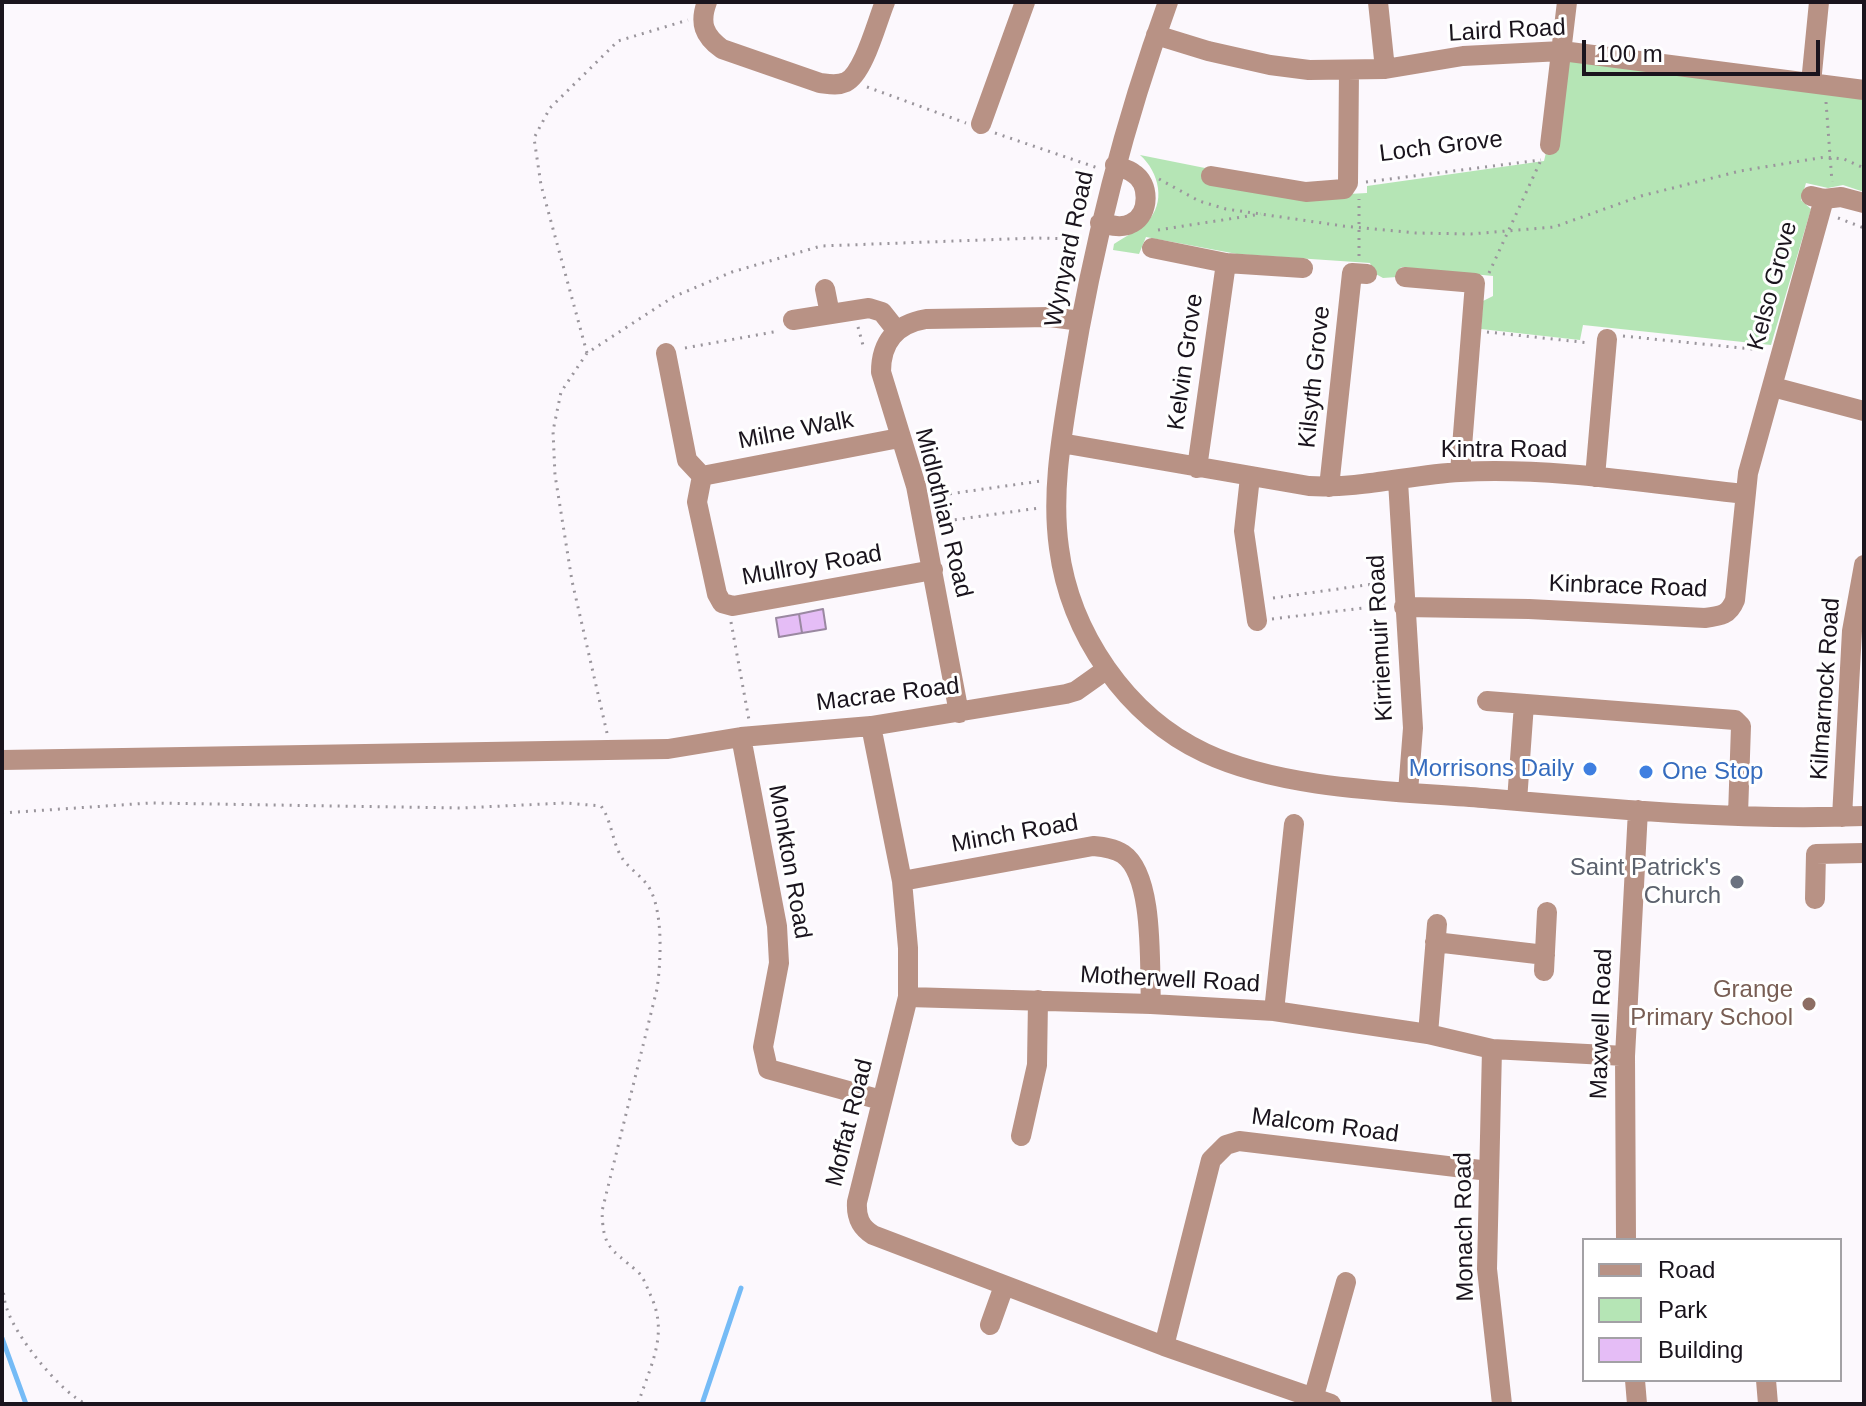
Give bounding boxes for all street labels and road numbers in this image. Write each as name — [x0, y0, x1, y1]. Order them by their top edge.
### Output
street label: Laird Road — [1448, 14, 1566, 48]
street label: Loch Grove — [1378, 125, 1504, 169]
street label: Wynyard Road — [1039, 168, 1101, 330]
street label: Kelso Grove — [1742, 218, 1804, 354]
street label: Kelvin Grove — [1162, 292, 1210, 432]
street label: Kilsyth Grove — [1293, 305, 1337, 449]
street label: Milne Walk — [736, 406, 856, 456]
street label: Midlothian Road — [908, 425, 978, 601]
street label: Kintra Road — [1441, 436, 1567, 464]
street label: Mullroy Road — [740, 540, 884, 592]
street label: Kirriemuir Road — [1362, 554, 1400, 722]
street label: Kinbrace Road — [1548, 570, 1708, 604]
street label: Kilmarnock Road — [1805, 597, 1847, 781]
street label: Macrae Road — [815, 672, 961, 718]
street label: Monkton Road — [761, 783, 817, 941]
street label: Minch Road — [949, 809, 1081, 859]
street label: Maxwell Road — [1585, 948, 1619, 1100]
street label: Motherwell Road — [1079, 961, 1261, 999]
street label: Moffat Road — [820, 1056, 880, 1190]
street label: Malcom Road — [1250, 1103, 1400, 1149]
street label: Monach Road — [1449, 1152, 1481, 1302]

